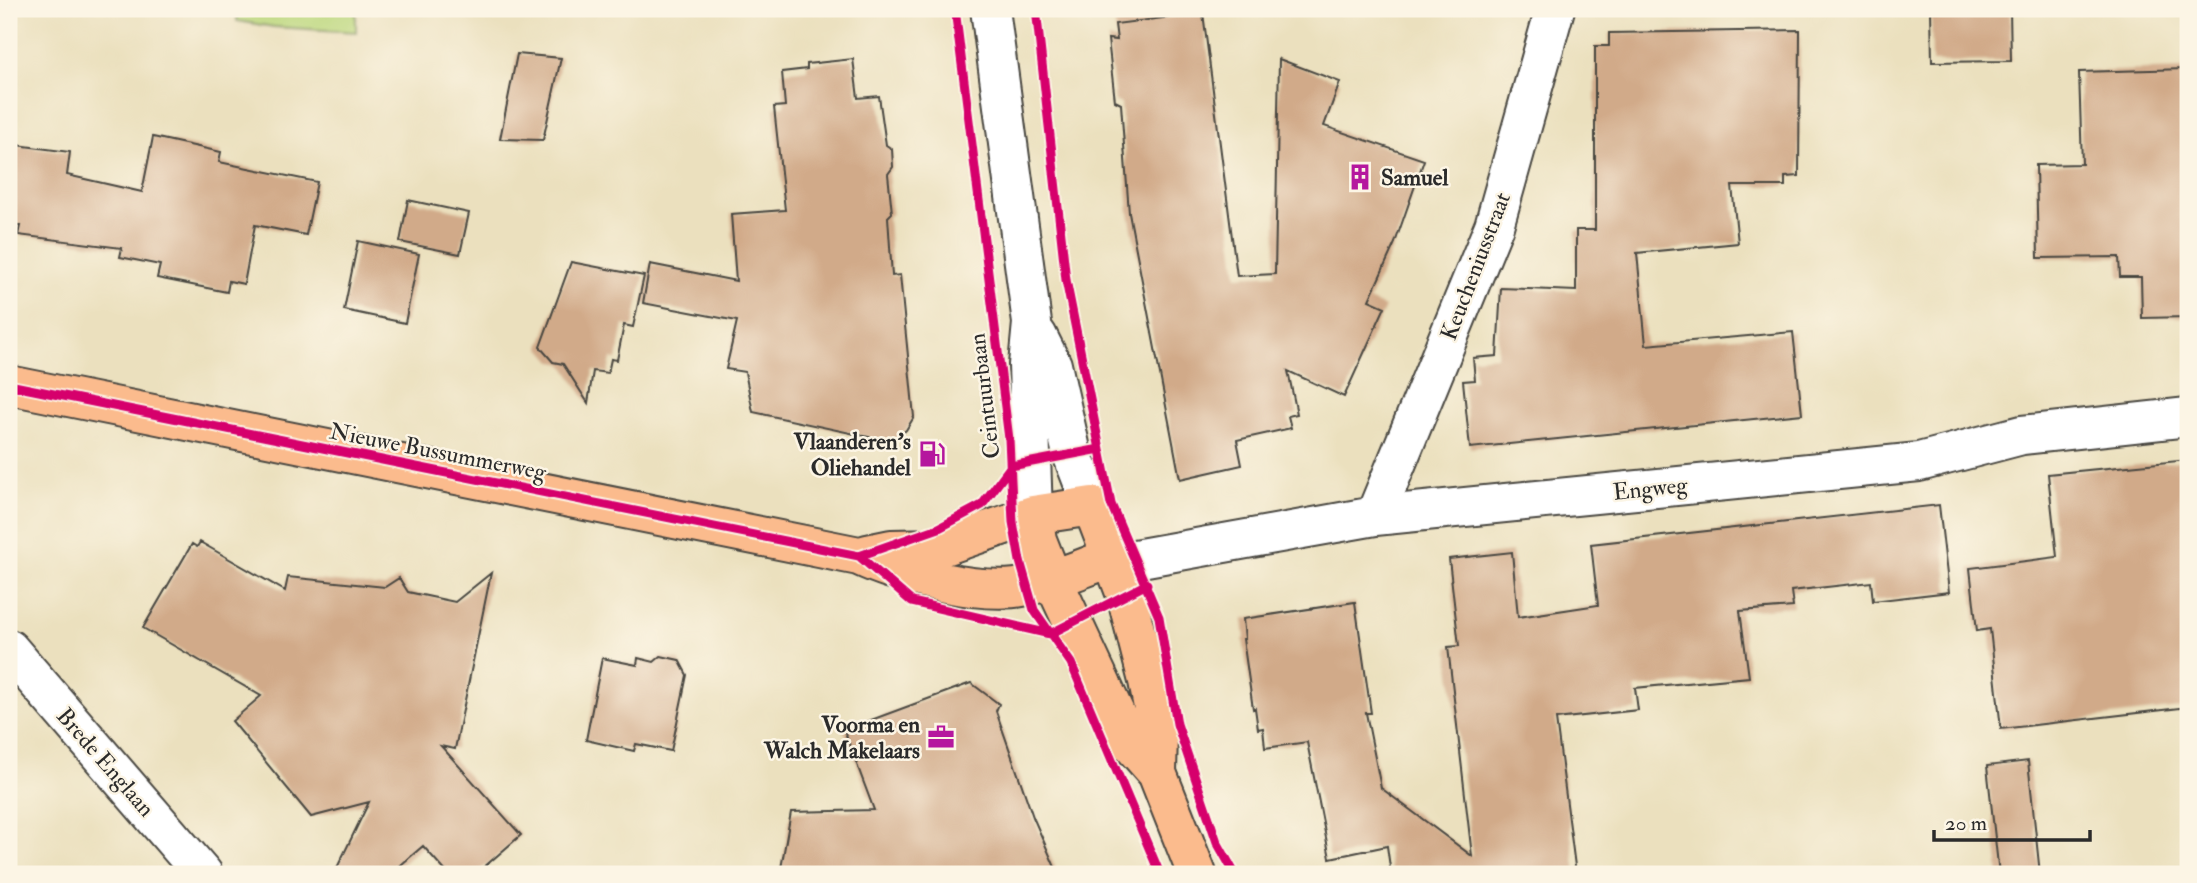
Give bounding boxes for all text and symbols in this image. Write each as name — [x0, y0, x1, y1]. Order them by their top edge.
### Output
building icon: Samuel — [1345, 162, 1375, 192]
place label: Samuel — [1381, 163, 1449, 192]
street label: Keucheniusstraat — [1434, 188, 1517, 344]
street label: Ceintuurbaan — [962, 331, 1007, 460]
street label: Nieuwe Bussummerweg — [327, 416, 549, 487]
place label: Vlaanderen's Oliehandel — [792, 427, 912, 482]
fuel station icon: Vlaanderen's Oliehandel — [917, 439, 947, 469]
street label: Engweg — [1611, 470, 1689, 507]
street label: Brede Englaan — [50, 702, 161, 823]
place label: Voorma en Walch Makelaars — [763, 710, 920, 765]
office icon: Voorma en Walch Makelaars — [926, 722, 956, 752]
scale bar — [1934, 799, 2090, 843]
text: 20 m — [1945, 810, 1987, 837]

